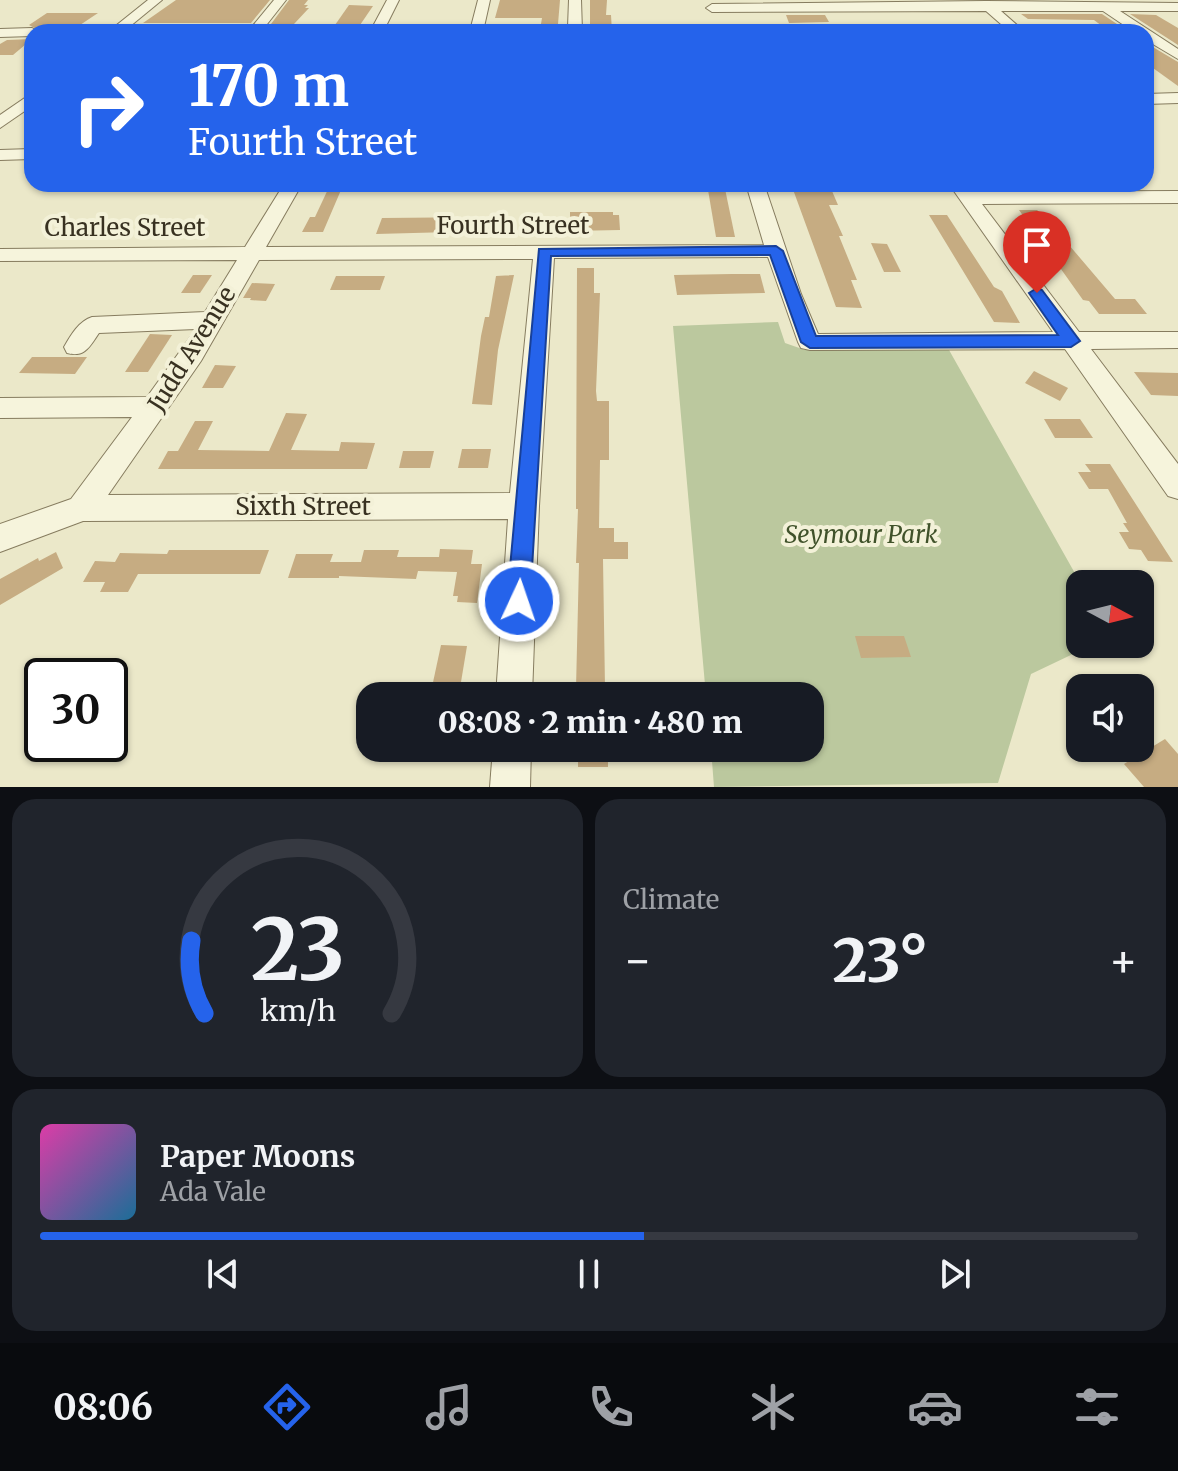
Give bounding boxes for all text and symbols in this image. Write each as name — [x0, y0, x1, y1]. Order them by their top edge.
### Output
text: 170 m — [188, 51, 349, 121]
icon: right — [56, 56, 160, 160]
text: Fourth Street — [188, 120, 417, 165]
street label: Fourth Street — [437, 210, 590, 241]
pin — [1003, 211, 1071, 293]
street label: Charles Street — [45, 212, 206, 243]
icon: arrive — [1015, 223, 1059, 267]
street label: Judd Avenue — [140, 280, 242, 418]
street label: Sixth Street — [235, 491, 371, 522]
park label: Seymour Park — [784, 519, 938, 550]
position arrow — [477, 559, 561, 643]
north arrow — [1066, 570, 1154, 658]
map controls — [1066, 570, 1154, 762]
speed limit sign: 30 — [24, 658, 128, 762]
button: sound — [1066, 674, 1154, 762]
text: 08:08 · 2 min · 480 m — [438, 703, 742, 741]
text: Climate — [623, 883, 719, 916]
text: 23 — [250, 898, 345, 1003]
text: 23° — [833, 923, 928, 998]
text: − — [623, 933, 652, 988]
text: + — [1109, 933, 1138, 988]
text: km/h — [260, 993, 335, 1029]
text: Paper Moons — [160, 1137, 355, 1175]
text: Ada Vale — [160, 1175, 266, 1208]
icon: previous — [201, 1252, 245, 1296]
icon: pause — [567, 1252, 611, 1296]
icon: next — [933, 1252, 977, 1296]
icon: directions — [259, 1379, 315, 1435]
icon: music — [421, 1379, 477, 1435]
icon: phone — [583, 1379, 639, 1435]
icon: climate — [745, 1379, 801, 1435]
icon: car — [907, 1379, 963, 1435]
icon: filters — [1069, 1379, 1125, 1435]
text: 08:06 — [53, 1385, 153, 1430]

